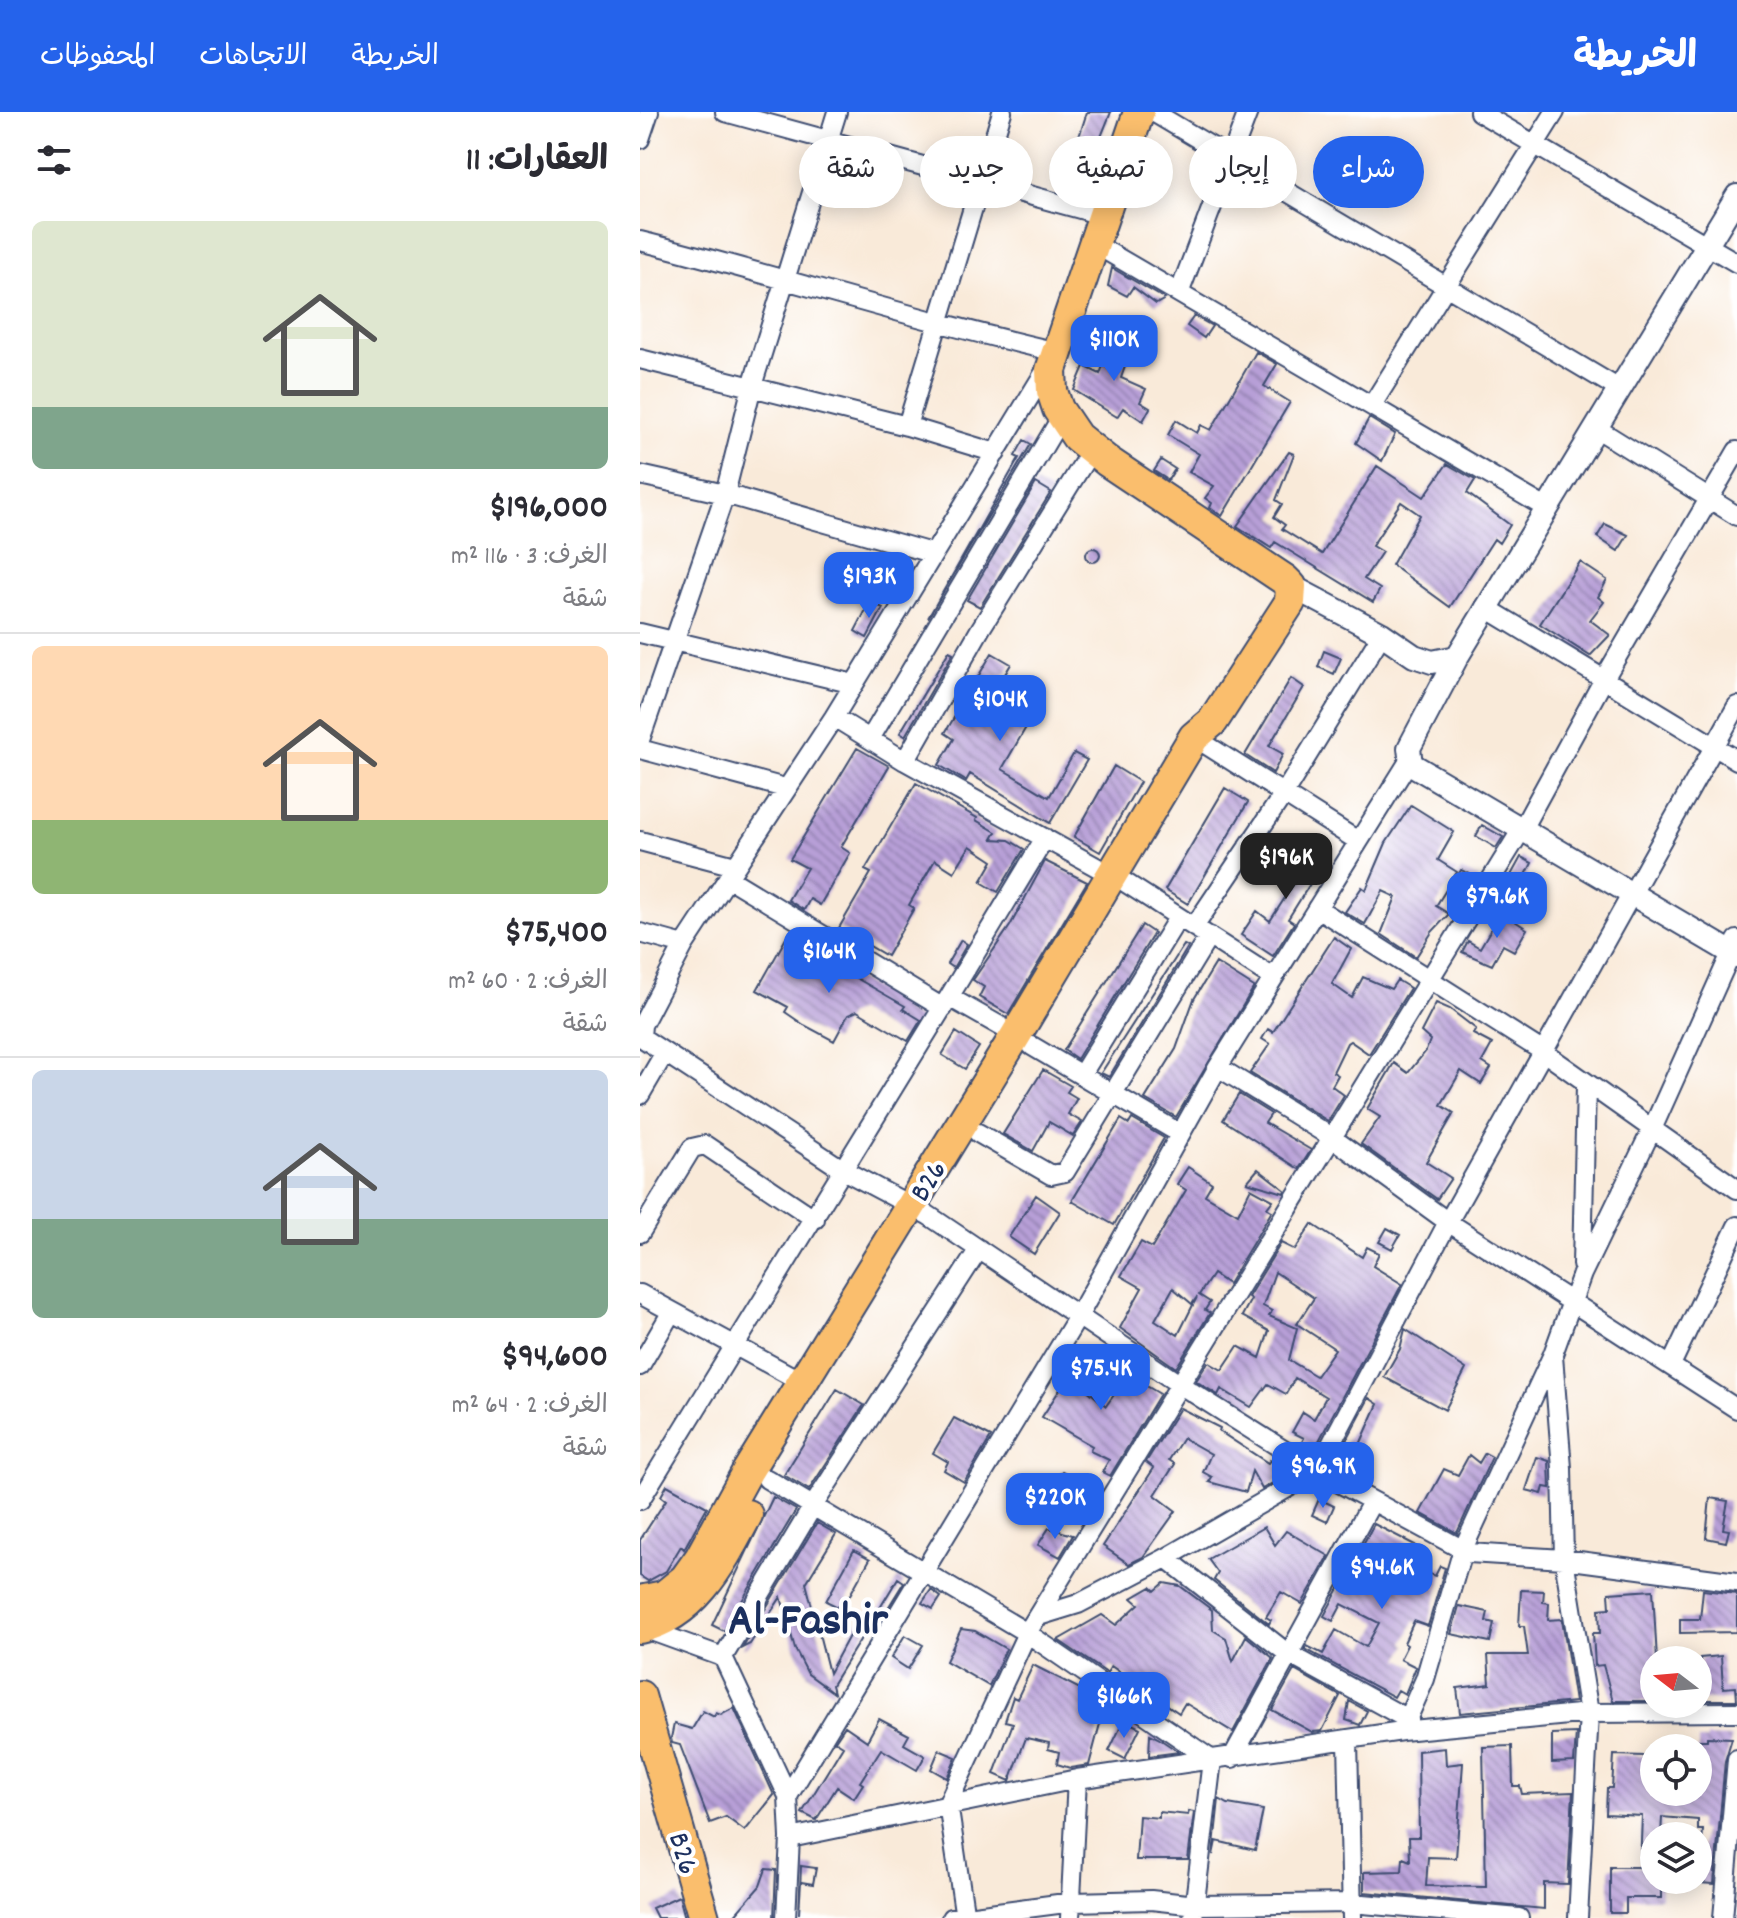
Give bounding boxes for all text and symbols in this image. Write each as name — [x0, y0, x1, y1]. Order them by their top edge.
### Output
text: الخريطة — [1573, 32, 1697, 87]
text: المحفوظات — [40, 39, 155, 79]
text: الاتجاهات — [199, 39, 307, 79]
text: الخريطة — [351, 39, 439, 79]
chip: شقة — [799, 136, 904, 208]
chip: جديد — [920, 136, 1033, 208]
chip: تصفية — [1049, 136, 1173, 208]
chip: إيجار — [1189, 136, 1297, 208]
chip: شراء — [1313, 136, 1424, 208]
icon: filters — [32, 138, 76, 182]
text: العقارات: 11 — [466, 138, 608, 187]
icon: home — [248, 273, 392, 417]
pin: $110K — [1058, 315, 1170, 383]
text: $110K — [1089, 322, 1139, 359]
text: $196,000 — [489, 485, 608, 534]
text: الغرف: 3 · 116 m² — [451, 539, 608, 576]
pin: $193K — [813, 552, 925, 620]
text: $193K — [842, 559, 896, 596]
text: شقة — [563, 582, 608, 619]
pin: $104K — [944, 675, 1056, 743]
text: $104K — [972, 682, 1028, 719]
icon: home — [248, 698, 392, 842]
pin: $196K — [1230, 833, 1342, 901]
text: $196K — [1258, 840, 1314, 877]
pin: $79.6K — [1432, 872, 1562, 940]
text: $79.6K — [1465, 879, 1529, 916]
text: $75,400 — [504, 910, 608, 959]
pin: $164K — [773, 927, 885, 995]
text: $164K — [802, 934, 856, 971]
text: الغرف: 2 · 60 m² — [448, 964, 608, 1001]
text: شقة — [563, 1007, 608, 1044]
icon: home — [248, 1122, 392, 1266]
street label: B26 — [901, 1153, 960, 1212]
text: $94,600 — [501, 1334, 608, 1383]
pin: $75.4K — [1036, 1344, 1166, 1412]
text: $75.4K — [1070, 1351, 1132, 1388]
text: الغرف: 2 · 64 m² — [452, 1388, 608, 1425]
text: شقة — [563, 1431, 608, 1468]
pin: $96.9K — [1258, 1442, 1388, 1510]
text: $96.9K — [1290, 1449, 1356, 1486]
pin: $220K — [999, 1473, 1111, 1541]
text: $220K — [1024, 1480, 1086, 1517]
pin: $94.6K — [1317, 1543, 1447, 1611]
text: $94.6K — [1350, 1550, 1414, 1587]
district label: Al-Fashir — [728, 1591, 889, 1657]
north arrow — [1640, 1646, 1712, 1718]
map controls — [1640, 1646, 1712, 1894]
pin: $166K — [1068, 1672, 1180, 1740]
text: $166K — [1096, 1679, 1152, 1716]
button: locate — [1640, 1734, 1712, 1806]
button: layers — [1640, 1822, 1712, 1894]
street label: B26 — [654, 1828, 707, 1880]

